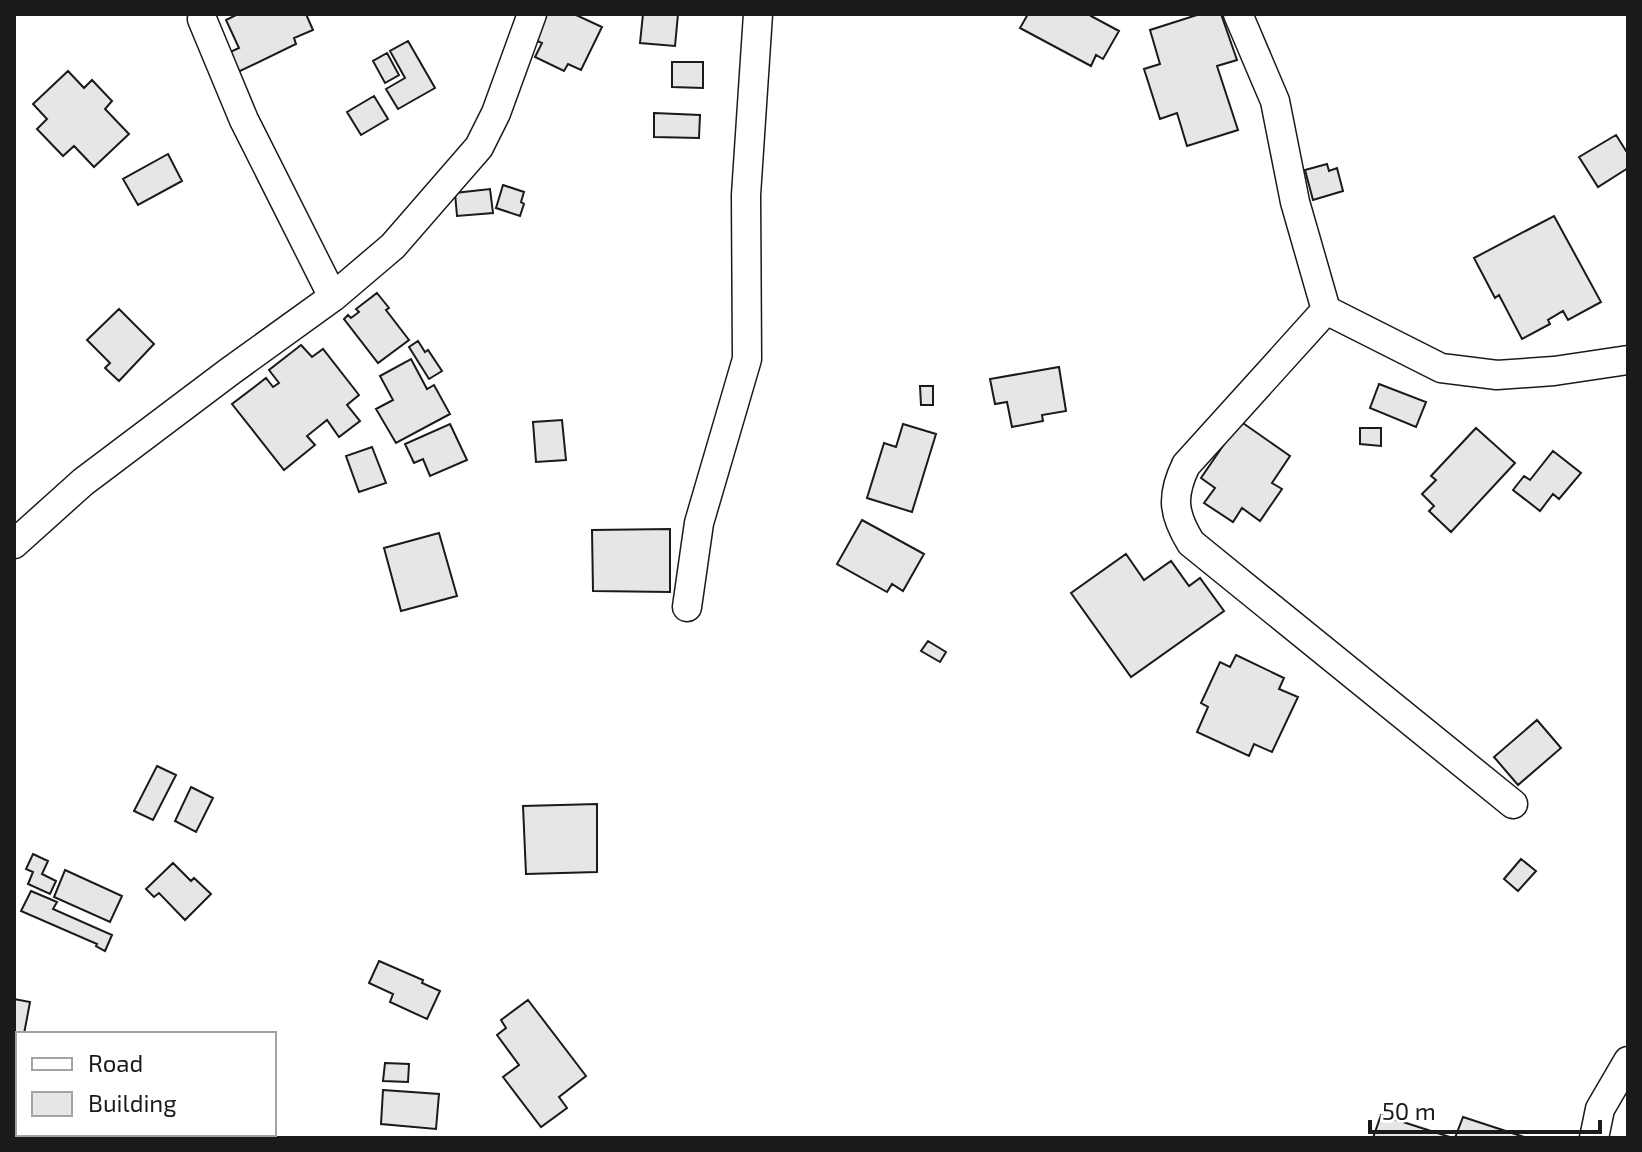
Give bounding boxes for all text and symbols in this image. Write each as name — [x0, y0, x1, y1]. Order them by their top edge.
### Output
legend — [16, 1032, 276, 1136]
text: Road — [88, 1048, 143, 1077]
scale bar — [1370, 1084, 1600, 1134]
text: Building — [88, 1088, 177, 1117]
text: 50 m — [1382, 1096, 1436, 1125]

